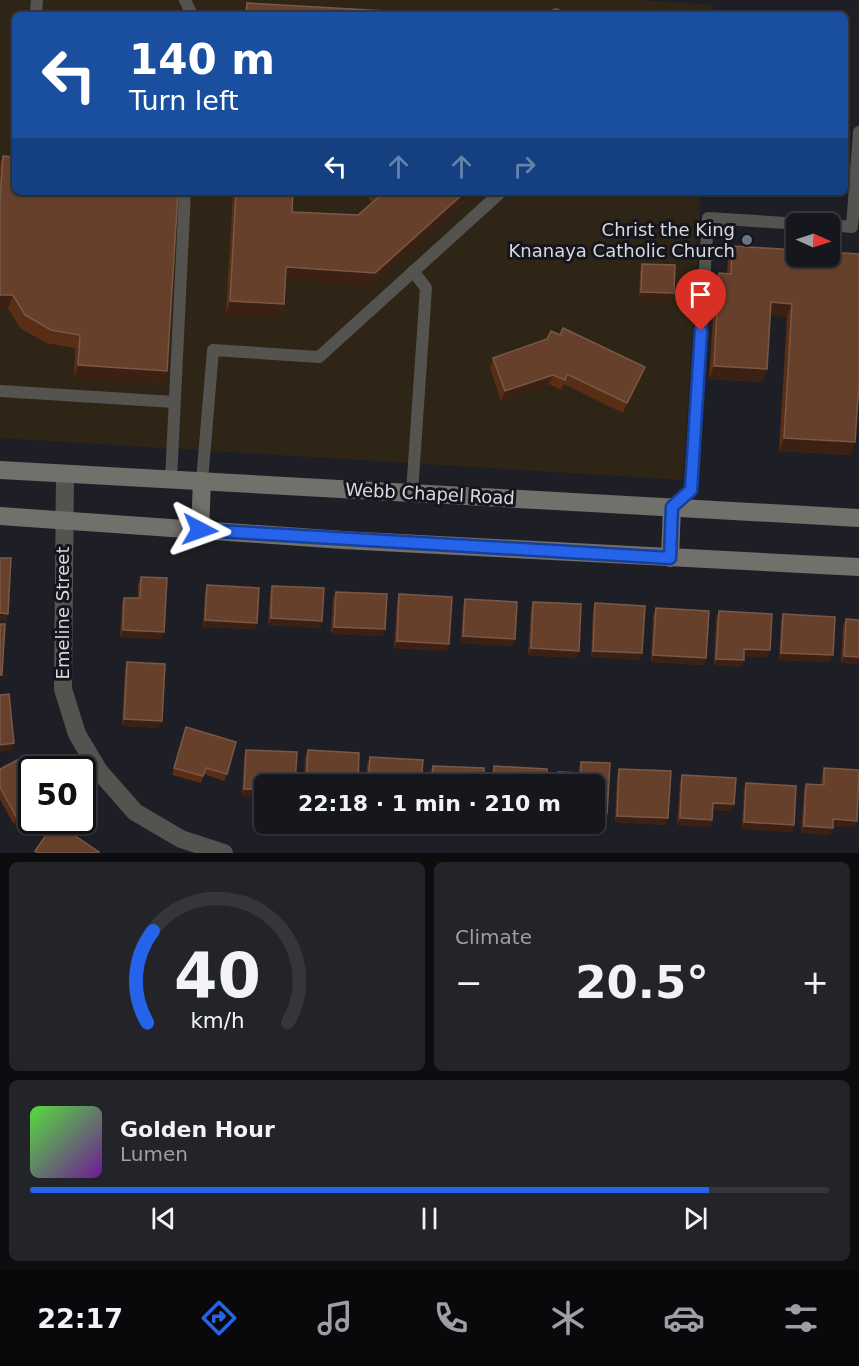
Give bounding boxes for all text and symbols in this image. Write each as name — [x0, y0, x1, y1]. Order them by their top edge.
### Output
text: 140 m — [129, 35, 275, 84]
icon: left — [30, 36, 108, 114]
text: Turn left — [129, 85, 239, 116]
icon: left — [319, 150, 352, 183]
icon: ahead — [382, 150, 415, 183]
icon: ahead — [445, 150, 478, 183]
icon: right — [508, 150, 541, 183]
north arrow — [786, 213, 840, 267]
map controls — [786, 213, 840, 267]
place label: Christ the King Knanaya Catholic Church — [509, 219, 735, 261]
marker: Christ the King Knanaya Catholic Church — [740, 233, 754, 247]
pin — [675, 269, 726, 331]
icon: arrive — [684, 278, 717, 311]
street label: Webb Chapel Road — [345, 479, 515, 508]
position arrow — [168, 498, 232, 562]
street label: Emeline Street — [52, 547, 73, 679]
speed limit sign: 50 — [18, 756, 96, 834]
text: 22:18 · 1 min · 210 m — [298, 791, 561, 816]
text: Climate — [455, 925, 532, 949]
text: 40 — [174, 939, 260, 1012]
text: 20.5° — [575, 956, 709, 1009]
text: − — [455, 963, 483, 1002]
text: + — [801, 963, 829, 1002]
text: km/h — [190, 1009, 244, 1034]
text: Golden Hour — [120, 1117, 275, 1142]
text: Lumen — [120, 1142, 188, 1166]
icon: previous — [147, 1202, 180, 1235]
icon: pause — [413, 1202, 446, 1235]
icon: next — [679, 1202, 712, 1235]
icon: directions — [198, 1297, 240, 1339]
icon: music — [314, 1297, 356, 1339]
icon: phone — [430, 1297, 472, 1339]
icon: climate — [547, 1297, 589, 1339]
icon: car — [663, 1297, 705, 1339]
icon: filters — [780, 1297, 822, 1339]
text: 22:17 — [37, 1303, 123, 1334]

